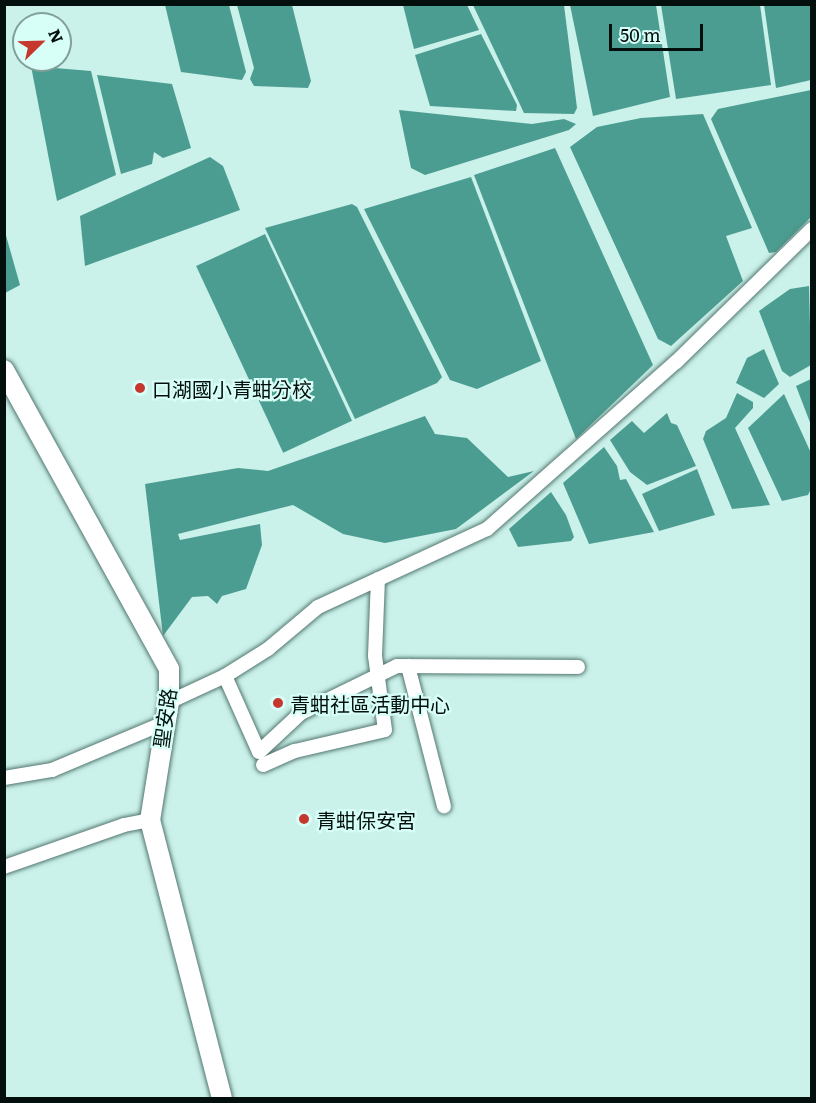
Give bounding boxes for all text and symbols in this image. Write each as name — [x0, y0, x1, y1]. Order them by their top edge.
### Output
north arrow — [12, 12, 72, 72]
scale bar — [612, 12, 706, 50]
text: 50 m — [620, 21, 661, 48]
text: N — [43, 25, 70, 47]
place label: 口湖國小青蚶分校 — [152, 376, 312, 400]
marker: 口湖國小青蚶分校 — [133, 381, 147, 395]
street label: 聖安路 — [148, 687, 180, 749]
place label: 青蚶社區活動中心 — [290, 691, 450, 715]
marker: 青蚶社區活動中心 — [271, 696, 285, 710]
place label: 青蚶保安宮 — [316, 807, 416, 831]
marker: 青蚶保安宮 — [297, 812, 311, 826]

